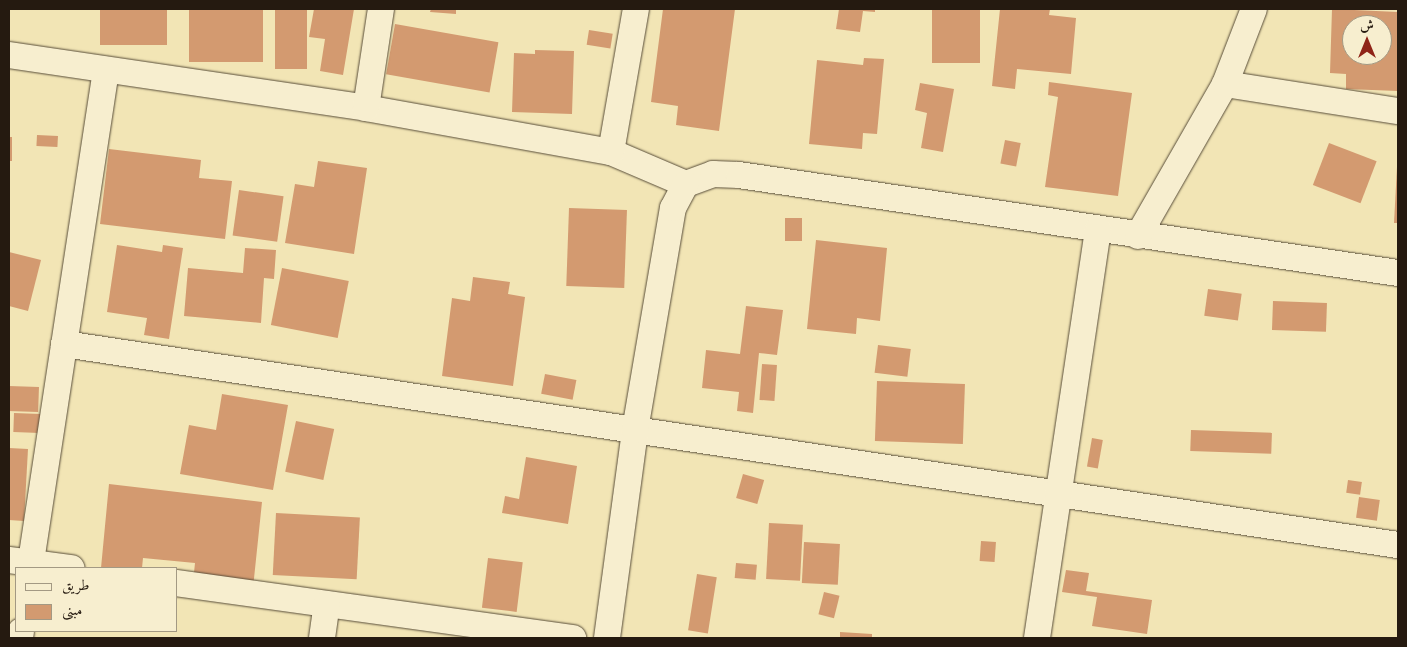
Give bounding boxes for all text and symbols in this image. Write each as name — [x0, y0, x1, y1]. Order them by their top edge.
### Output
north arrow — [1342, 15, 1392, 65]
text: ش — [1360, 16, 1374, 35]
legend — [15, 567, 178, 632]
text: طريق — [62, 575, 89, 595]
text: مبنى — [62, 600, 82, 620]

